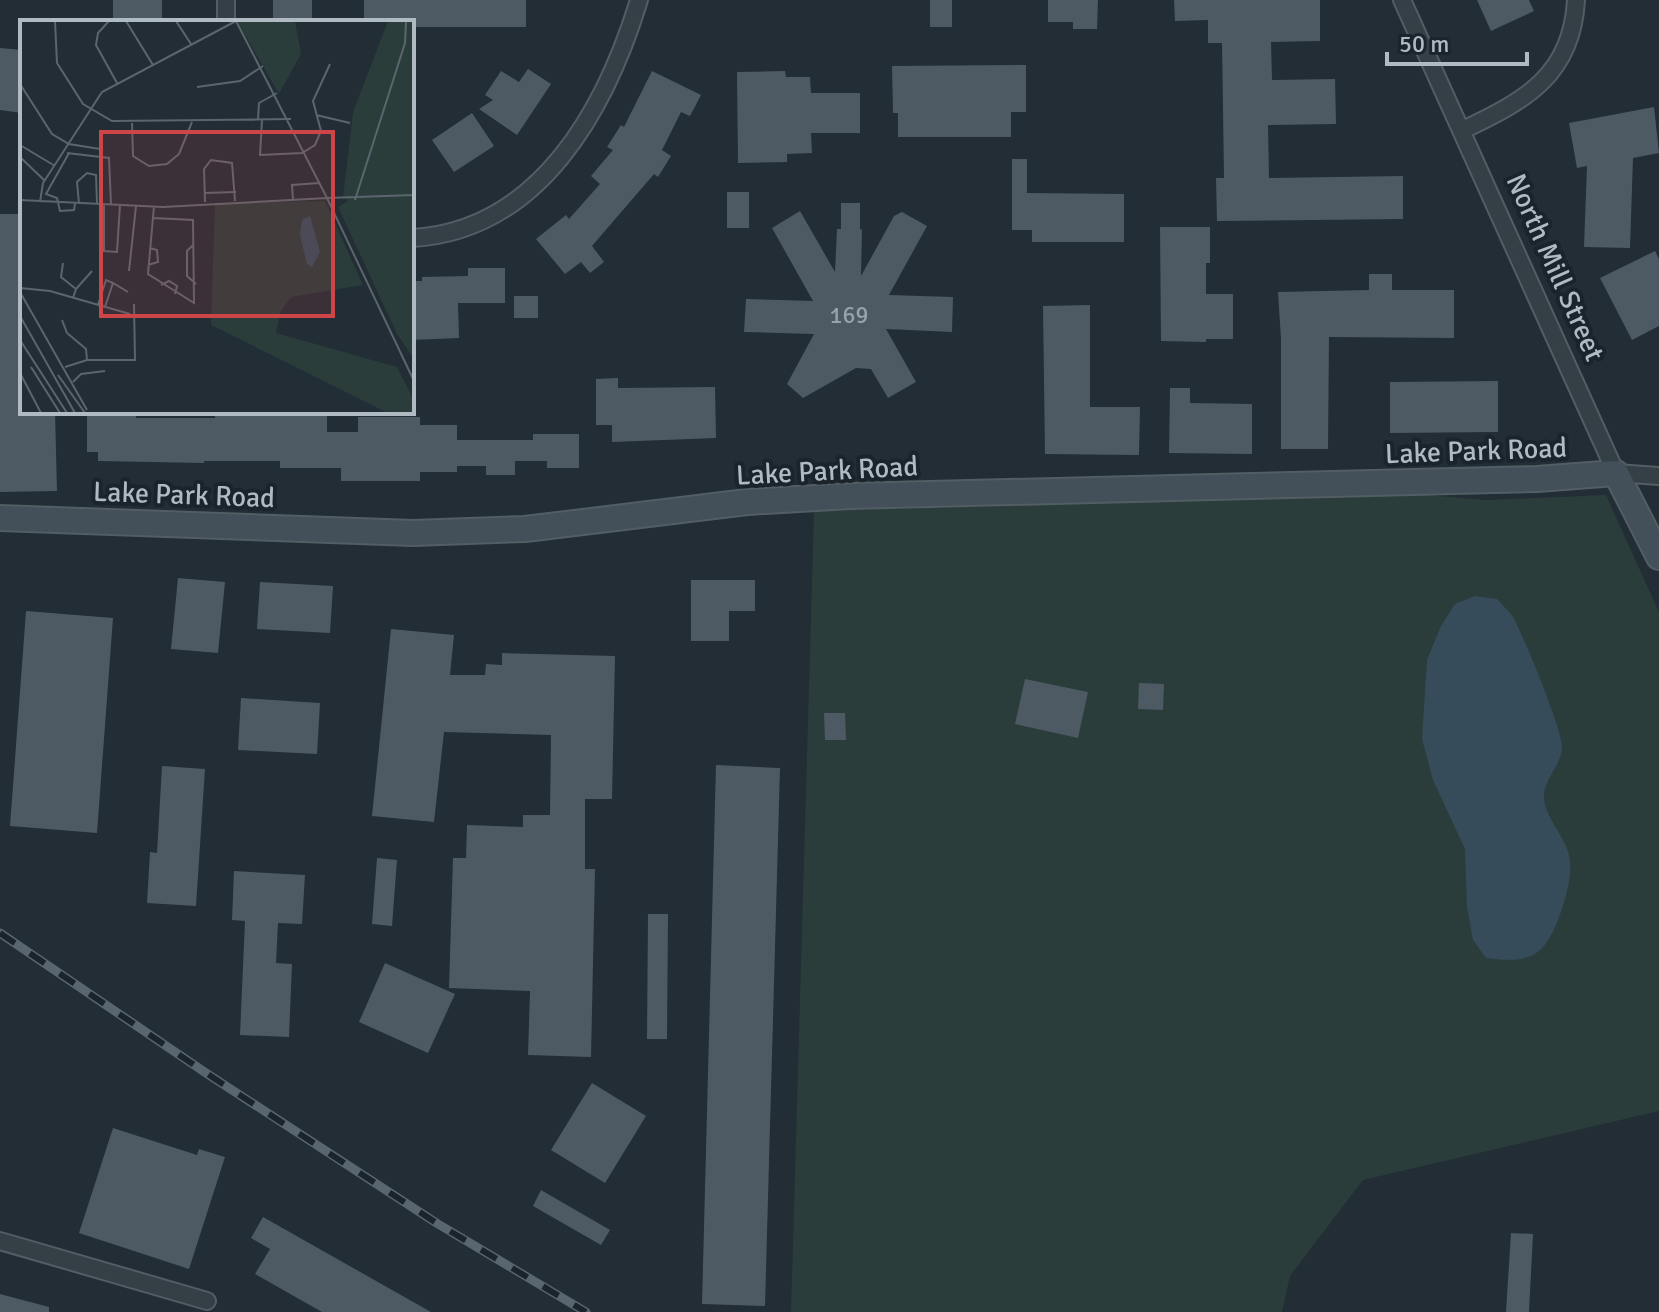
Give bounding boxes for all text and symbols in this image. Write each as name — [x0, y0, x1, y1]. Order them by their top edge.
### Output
scale bar — [1387, 16, 1527, 66]
inset map — [20, 20, 414, 414]
text: 50 m — [1399, 29, 1449, 59]
street label: North Mill Street — [1499, 169, 1612, 366]
house number: 169 — [830, 300, 868, 330]
street label: Lake Park Road — [1384, 431, 1568, 471]
street label: Lake Park Road — [735, 449, 919, 493]
street label: Lake Park Road — [92, 475, 276, 515]

